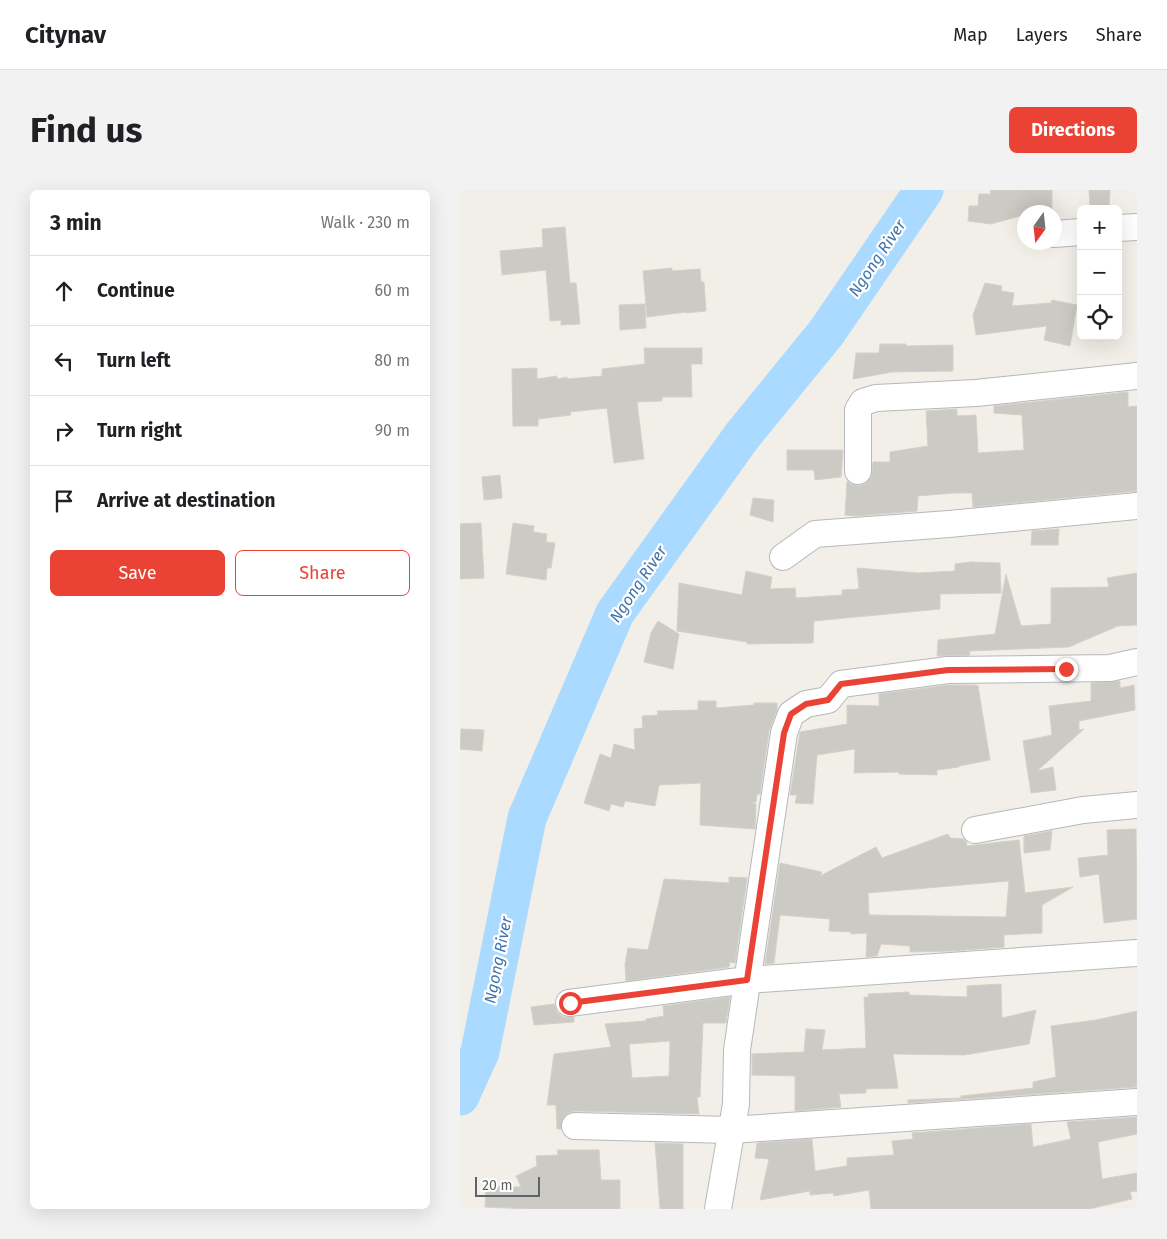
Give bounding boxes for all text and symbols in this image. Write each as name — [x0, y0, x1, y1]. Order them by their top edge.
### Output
text: Citynav — [25, 21, 106, 49]
text: Map — [953, 24, 988, 46]
text: Layers — [1016, 24, 1068, 46]
text: Share — [1096, 24, 1142, 46]
button: Directions — [1009, 107, 1137, 153]
text: Find us — [30, 109, 142, 151]
north arrow — [1017, 205, 1062, 250]
map controls — [1077, 205, 1122, 340]
button: + — [1077, 205, 1122, 250]
text: 3 min — [50, 210, 102, 236]
text: Walk · 230 m — [321, 213, 410, 232]
water label: Ngong River — [844, 215, 910, 300]
button: − — [1077, 250, 1122, 295]
icon: ahead — [50, 277, 78, 305]
text: Continue — [97, 279, 175, 302]
text: 60 m — [375, 281, 410, 300]
button: locate — [1077, 295, 1122, 340]
icon: left — [50, 347, 78, 375]
text: Turn left — [97, 349, 171, 372]
text: 80 m — [374, 351, 410, 370]
icon: right — [50, 417, 78, 445]
text: Turn right — [97, 419, 182, 442]
text: 90 m — [375, 421, 410, 440]
icon: arrive — [50, 487, 78, 515]
text: Arrive at destination — [97, 489, 276, 512]
water label: Ngong River — [605, 541, 671, 626]
button: Save — [50, 550, 225, 596]
button: Share — [235, 550, 410, 596]
route end — [1055, 658, 1078, 681]
water label: Ngong River — [480, 914, 516, 1005]
route start — [559, 992, 582, 1015]
scale bar — [475, 1174, 540, 1197]
text: 20 m — [482, 1177, 512, 1194]

